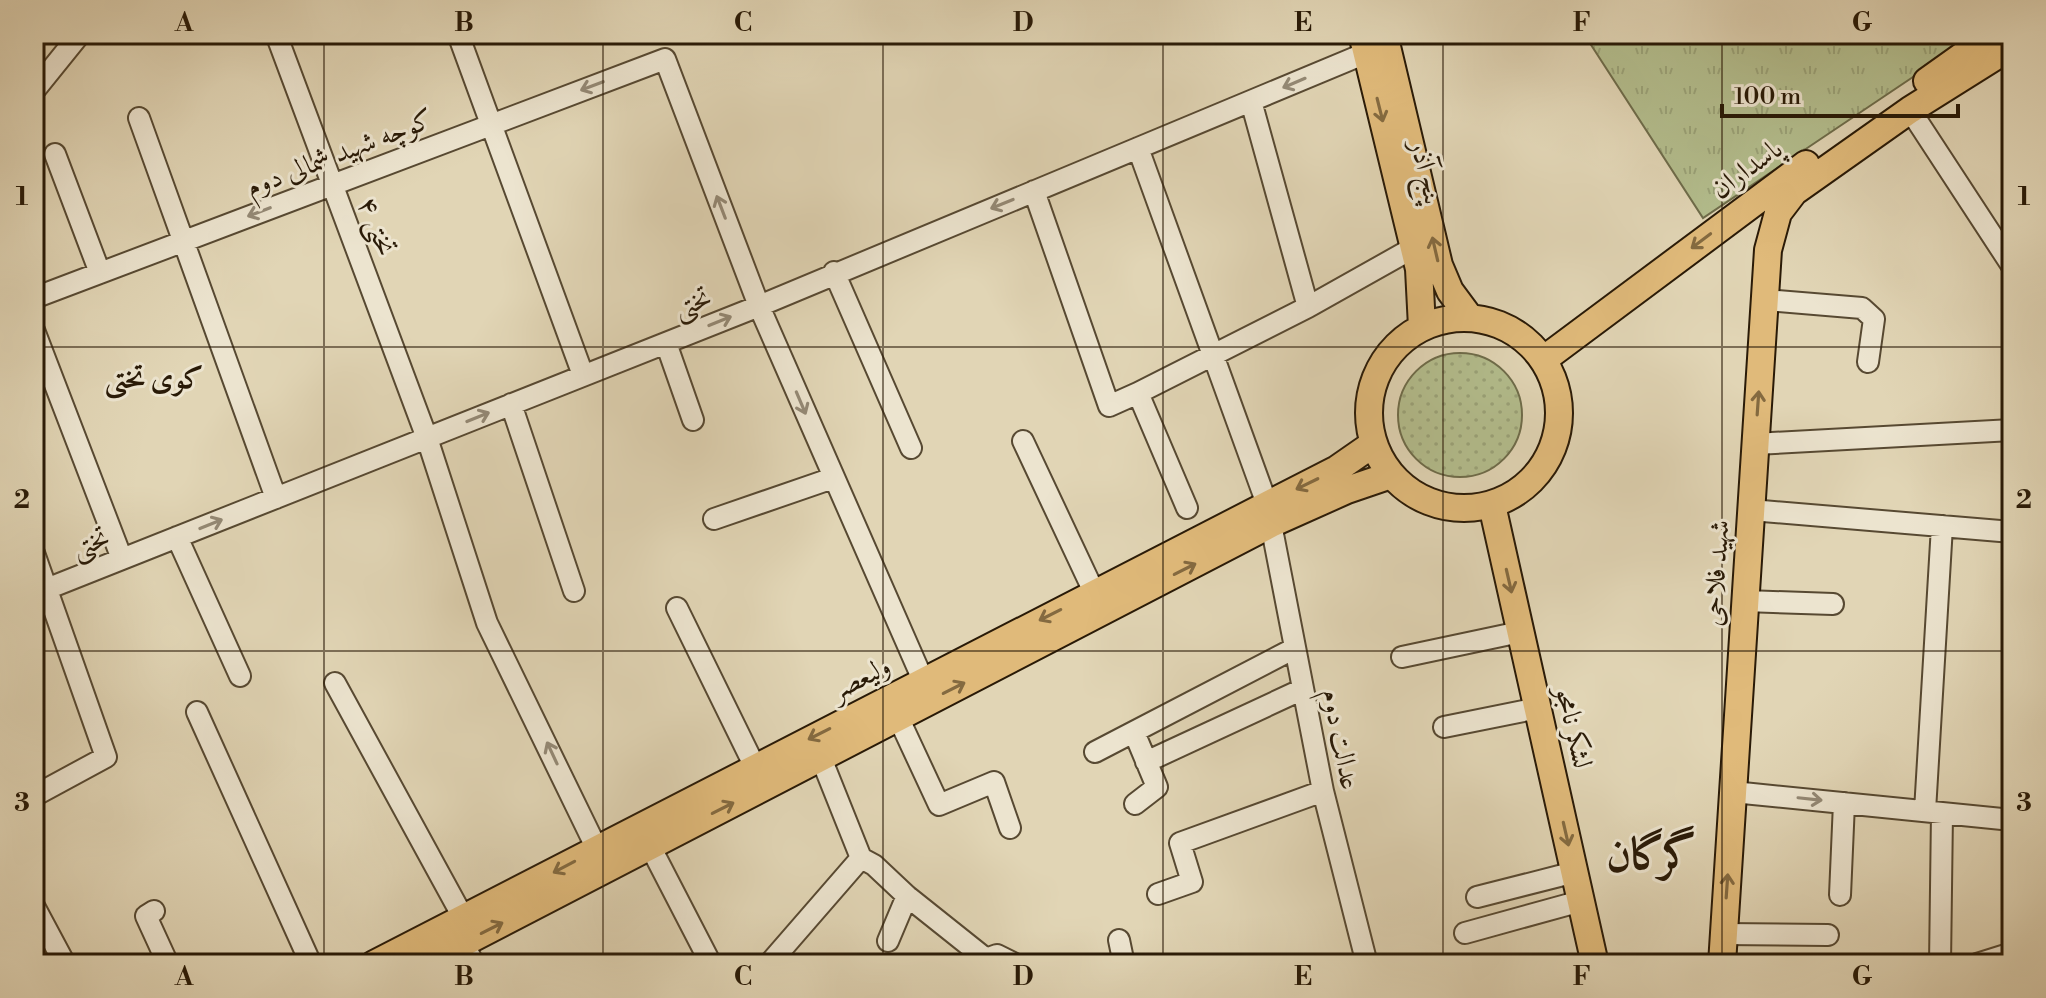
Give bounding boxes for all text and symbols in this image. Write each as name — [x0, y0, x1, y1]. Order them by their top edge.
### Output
text: A — [174, 7, 194, 39]
text: B — [454, 7, 474, 39]
text: C — [734, 7, 752, 39]
text: D — [1013, 7, 1033, 39]
text: E — [1294, 7, 1312, 39]
text: F — [1573, 7, 1591, 39]
text: G — [1852, 7, 1873, 39]
scale bar — [1722, 68, 1958, 118]
one-way arrow — [1282, 77, 1307, 92]
one-way arrow — [580, 80, 604, 94]
text: 100 m — [1734, 82, 1801, 112]
one-way arrow — [1373, 96, 1388, 122]
street label: کوچه شهید شمالی دوم — [241, 102, 440, 211]
street label: پاسداران — [1704, 131, 1792, 209]
street label: پنج آذر — [1395, 133, 1452, 210]
text: 1 — [16, 181, 29, 213]
text: 1 — [2018, 181, 2031, 213]
street label: تختی ۴ — [348, 192, 404, 262]
one-way arrow — [713, 195, 727, 220]
one-way arrow — [990, 198, 1015, 212]
one-way arrow — [248, 206, 272, 220]
one-way arrow — [1691, 233, 1712, 250]
one-way arrow — [1427, 236, 1442, 262]
street label: تختی — [668, 280, 718, 329]
one-way arrow — [707, 313, 732, 327]
district label: کوی تختی — [105, 360, 203, 400]
one-way arrow — [794, 390, 809, 415]
one-way arrow — [1751, 390, 1766, 417]
one-way arrow — [465, 409, 490, 423]
one-way arrow — [1295, 477, 1319, 492]
text: 2 — [14, 484, 30, 516]
text: 2 — [2016, 484, 2032, 516]
one-way arrow — [198, 515, 223, 530]
street label: شهید فلاحی — [1695, 519, 1738, 627]
street label: تختی — [66, 520, 116, 569]
one-way arrow — [1172, 560, 1196, 576]
one-way arrow — [1502, 567, 1517, 593]
one-way arrow — [1039, 607, 1063, 623]
street label: ولیعصر — [822, 648, 897, 710]
one-way arrow — [941, 680, 965, 696]
street label: لشکر نامجو — [1546, 680, 1600, 772]
street label: عدالت دوم — [1308, 686, 1367, 794]
one-way arrow — [808, 726, 832, 742]
one-way arrow — [544, 742, 559, 766]
text: 3 — [14, 787, 30, 819]
text: 3 — [2016, 787, 2032, 819]
one-way arrow — [1796, 792, 1823, 807]
one-way arrow — [711, 800, 735, 816]
one-way arrow — [1559, 821, 1574, 847]
district label: گرگان — [1606, 825, 1696, 883]
one-way arrow — [552, 859, 576, 875]
one-way arrow — [1719, 873, 1734, 900]
one-way arrow — [480, 920, 504, 936]
text: A — [174, 961, 194, 993]
text: B — [454, 961, 474, 993]
text: C — [734, 961, 752, 993]
text: D — [1013, 961, 1033, 993]
text: E — [1294, 961, 1312, 993]
text: F — [1573, 961, 1591, 993]
text: G — [1852, 961, 1873, 993]

